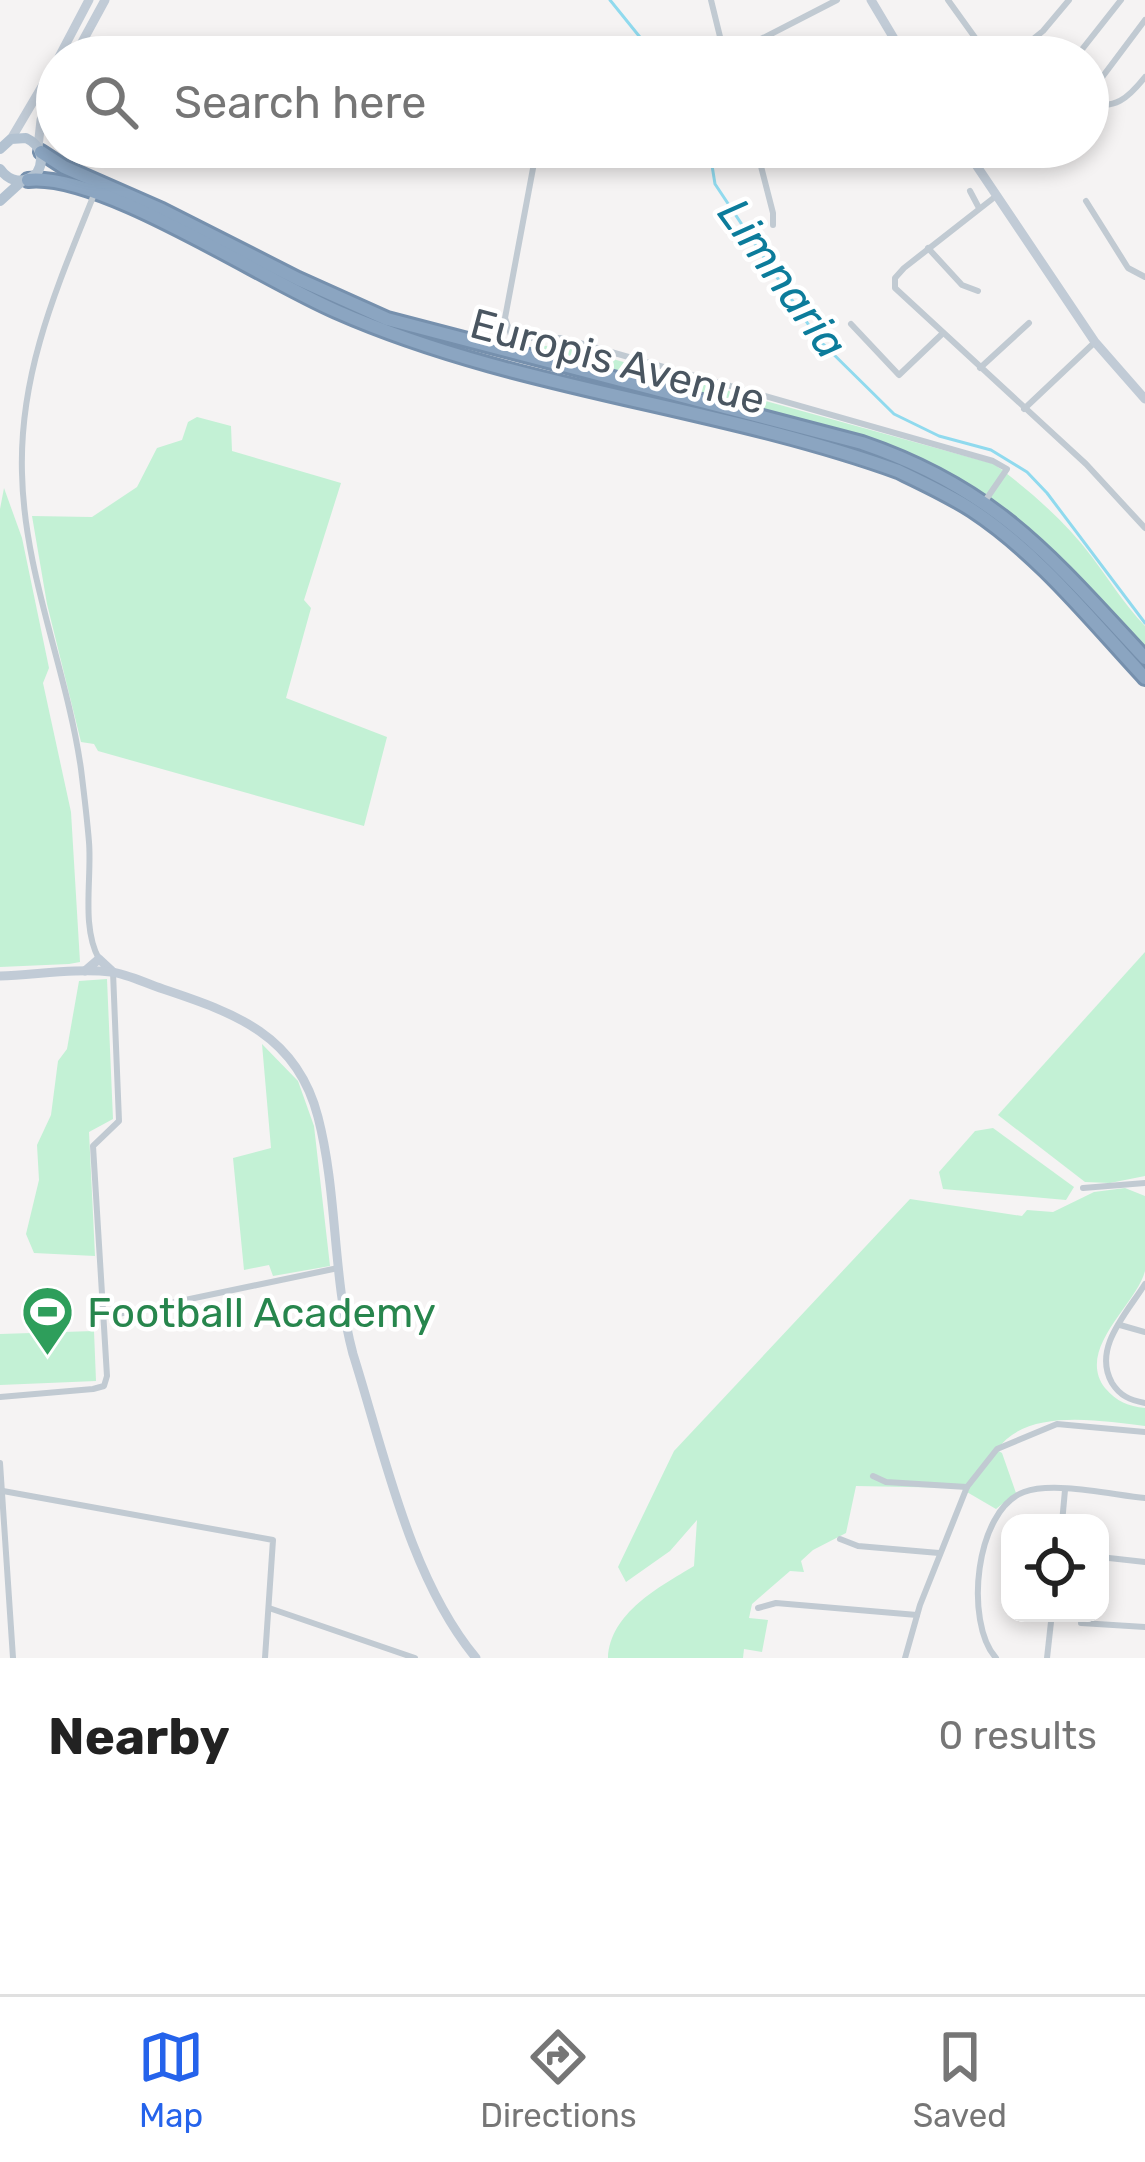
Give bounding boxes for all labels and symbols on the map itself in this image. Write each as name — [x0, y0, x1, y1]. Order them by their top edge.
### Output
water label: Limnaria — [707, 188, 858, 368]
street label: Europis Avenue — [465, 299, 771, 425]
sports icon: Football Academy — [20, 1284, 76, 1358]
place label: Football Academy — [87, 1288, 436, 1338]

